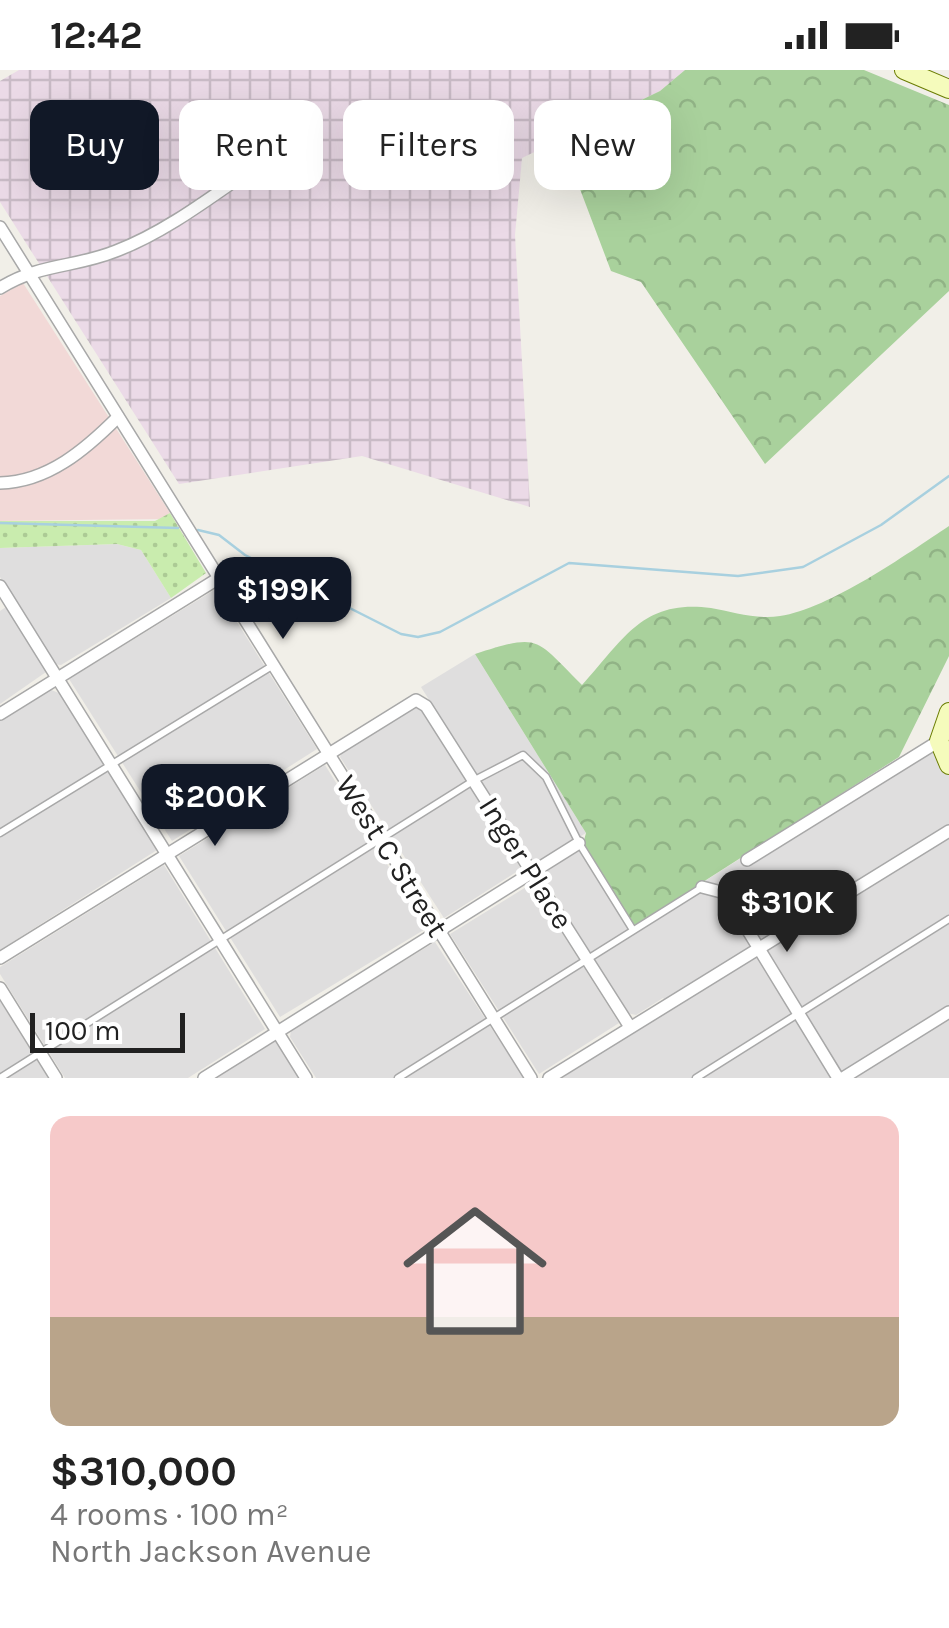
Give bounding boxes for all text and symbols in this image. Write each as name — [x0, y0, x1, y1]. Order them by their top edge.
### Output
text: 12:42 — [50, 13, 142, 58]
chip: Buy — [30, 100, 159, 190]
chip: Rent — [179, 100, 323, 190]
chip: Filters — [343, 100, 514, 190]
chip: New — [534, 100, 671, 190]
pin: $199K — [213, 557, 353, 642]
text: $199K — [236, 571, 330, 608]
pin: $200K — [145, 764, 285, 849]
street label: West C Street — [328, 769, 456, 943]
text: $200K — [164, 778, 266, 815]
street label: Inger Place — [471, 790, 581, 936]
pin: $310K — [717, 870, 857, 955]
text: $310K — [740, 884, 834, 921]
scale bar — [30, 1008, 185, 1053]
text: 100 m — [45, 1014, 120, 1047]
icon: home — [385, 1181, 565, 1361]
text: $310,000 — [50, 1446, 237, 1496]
text: 4 rooms · 100 m² — [50, 1496, 289, 1533]
text: North Jackson Avenue — [50, 1533, 372, 1570]

